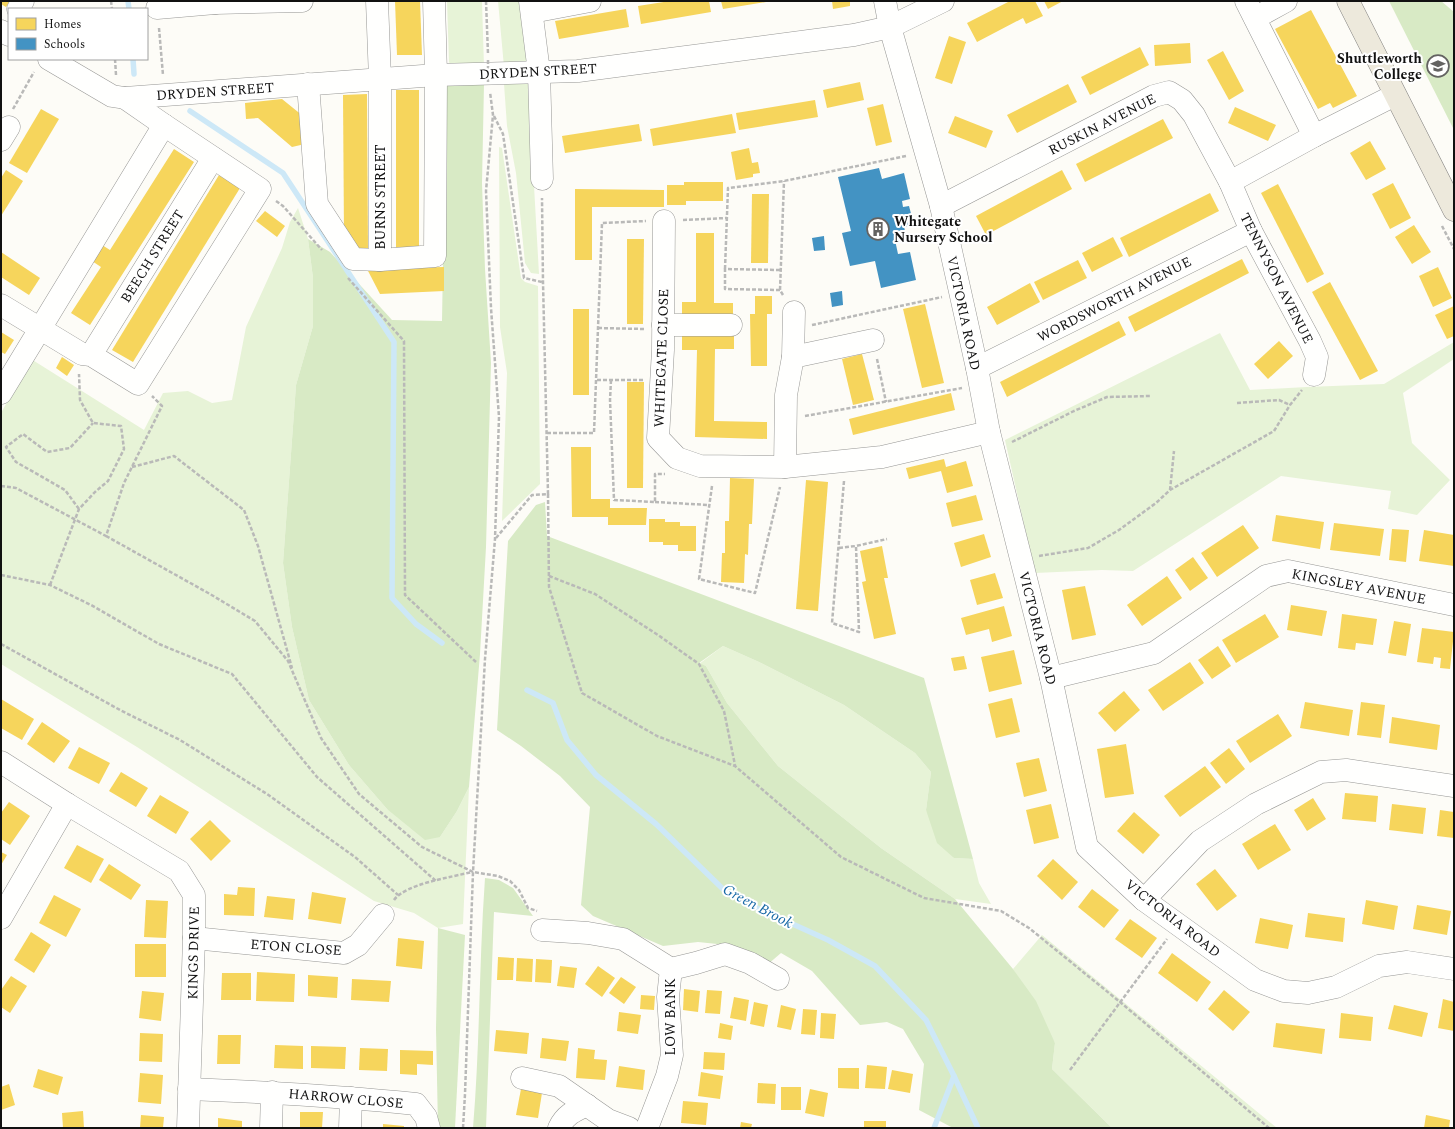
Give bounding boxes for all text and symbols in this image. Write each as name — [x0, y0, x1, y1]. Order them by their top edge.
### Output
legend — [8, 8, 148, 60]
text: Homes — [44, 15, 82, 34]
text: Schools — [44, 35, 85, 54]
place label: Shuttleworth College — [1337, 48, 1422, 85]
school or university icon: Shuttleworth College — [1425, 53, 1451, 79]
street label: DRYDEN STREET — [478, 58, 598, 85]
street label: DRYDEN STREET — [155, 77, 275, 106]
street label: RUSKIN AVENUE — [1045, 88, 1160, 161]
street label: BURNS STREET — [370, 144, 391, 250]
street label: BEECH STREET — [115, 206, 189, 307]
street label: TENNYSON AVENUE — [1234, 209, 1319, 347]
place label: Whitegate Nursery School — [894, 211, 993, 248]
building icon: Whitegate Nursery School — [865, 216, 891, 242]
street label: WORDSWORTH AVENUE — [1033, 251, 1195, 348]
street label: VICTORIA ROAD — [941, 254, 986, 372]
street label: WHITEGATE CLOSE — [649, 288, 674, 428]
street label: KINGSLEY AVENUE — [1290, 563, 1428, 610]
street label: VICTORIA ROAD — [1013, 569, 1062, 687]
street label: VICTORIA ROAD — [1120, 874, 1225, 963]
water label: Green Brook — [718, 878, 797, 935]
street label: KINGS DRIVE — [182, 906, 205, 1000]
street label: ETON CLOSE — [250, 934, 342, 961]
street label: LOW BANK — [660, 978, 681, 1056]
street label: HARROW CLOSE — [288, 1083, 404, 1114]

